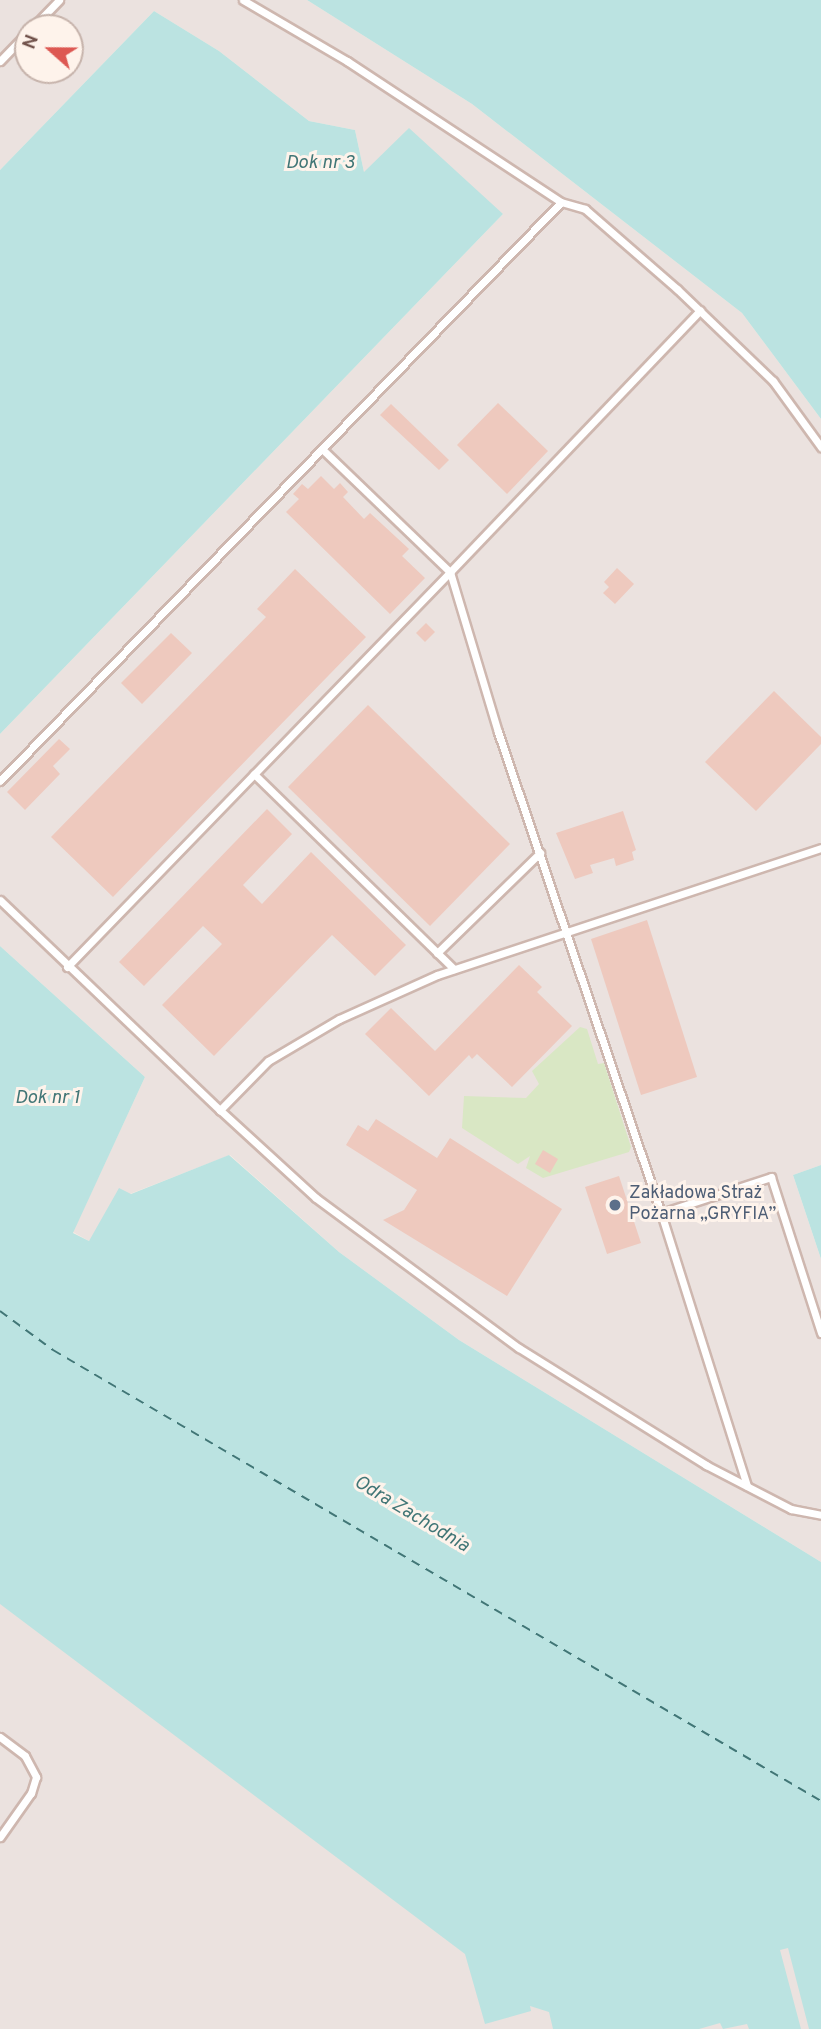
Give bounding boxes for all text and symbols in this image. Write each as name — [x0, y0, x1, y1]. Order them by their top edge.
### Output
north arrow — [14, 14, 84, 84]
text: N — [18, 32, 45, 53]
water label: Dok nr 3 — [285, 153, 355, 175]
water label: Dok nr 1 — [15, 1088, 79, 1110]
place label: Zakładowa Straż Pożarna „GRYFIA” — [629, 1184, 776, 1226]
marker: Zakładowa Straż Pożarna „GRYFIA” — [607, 1197, 623, 1213]
water label: Odra Zachodnia — [349, 1472, 473, 1558]

